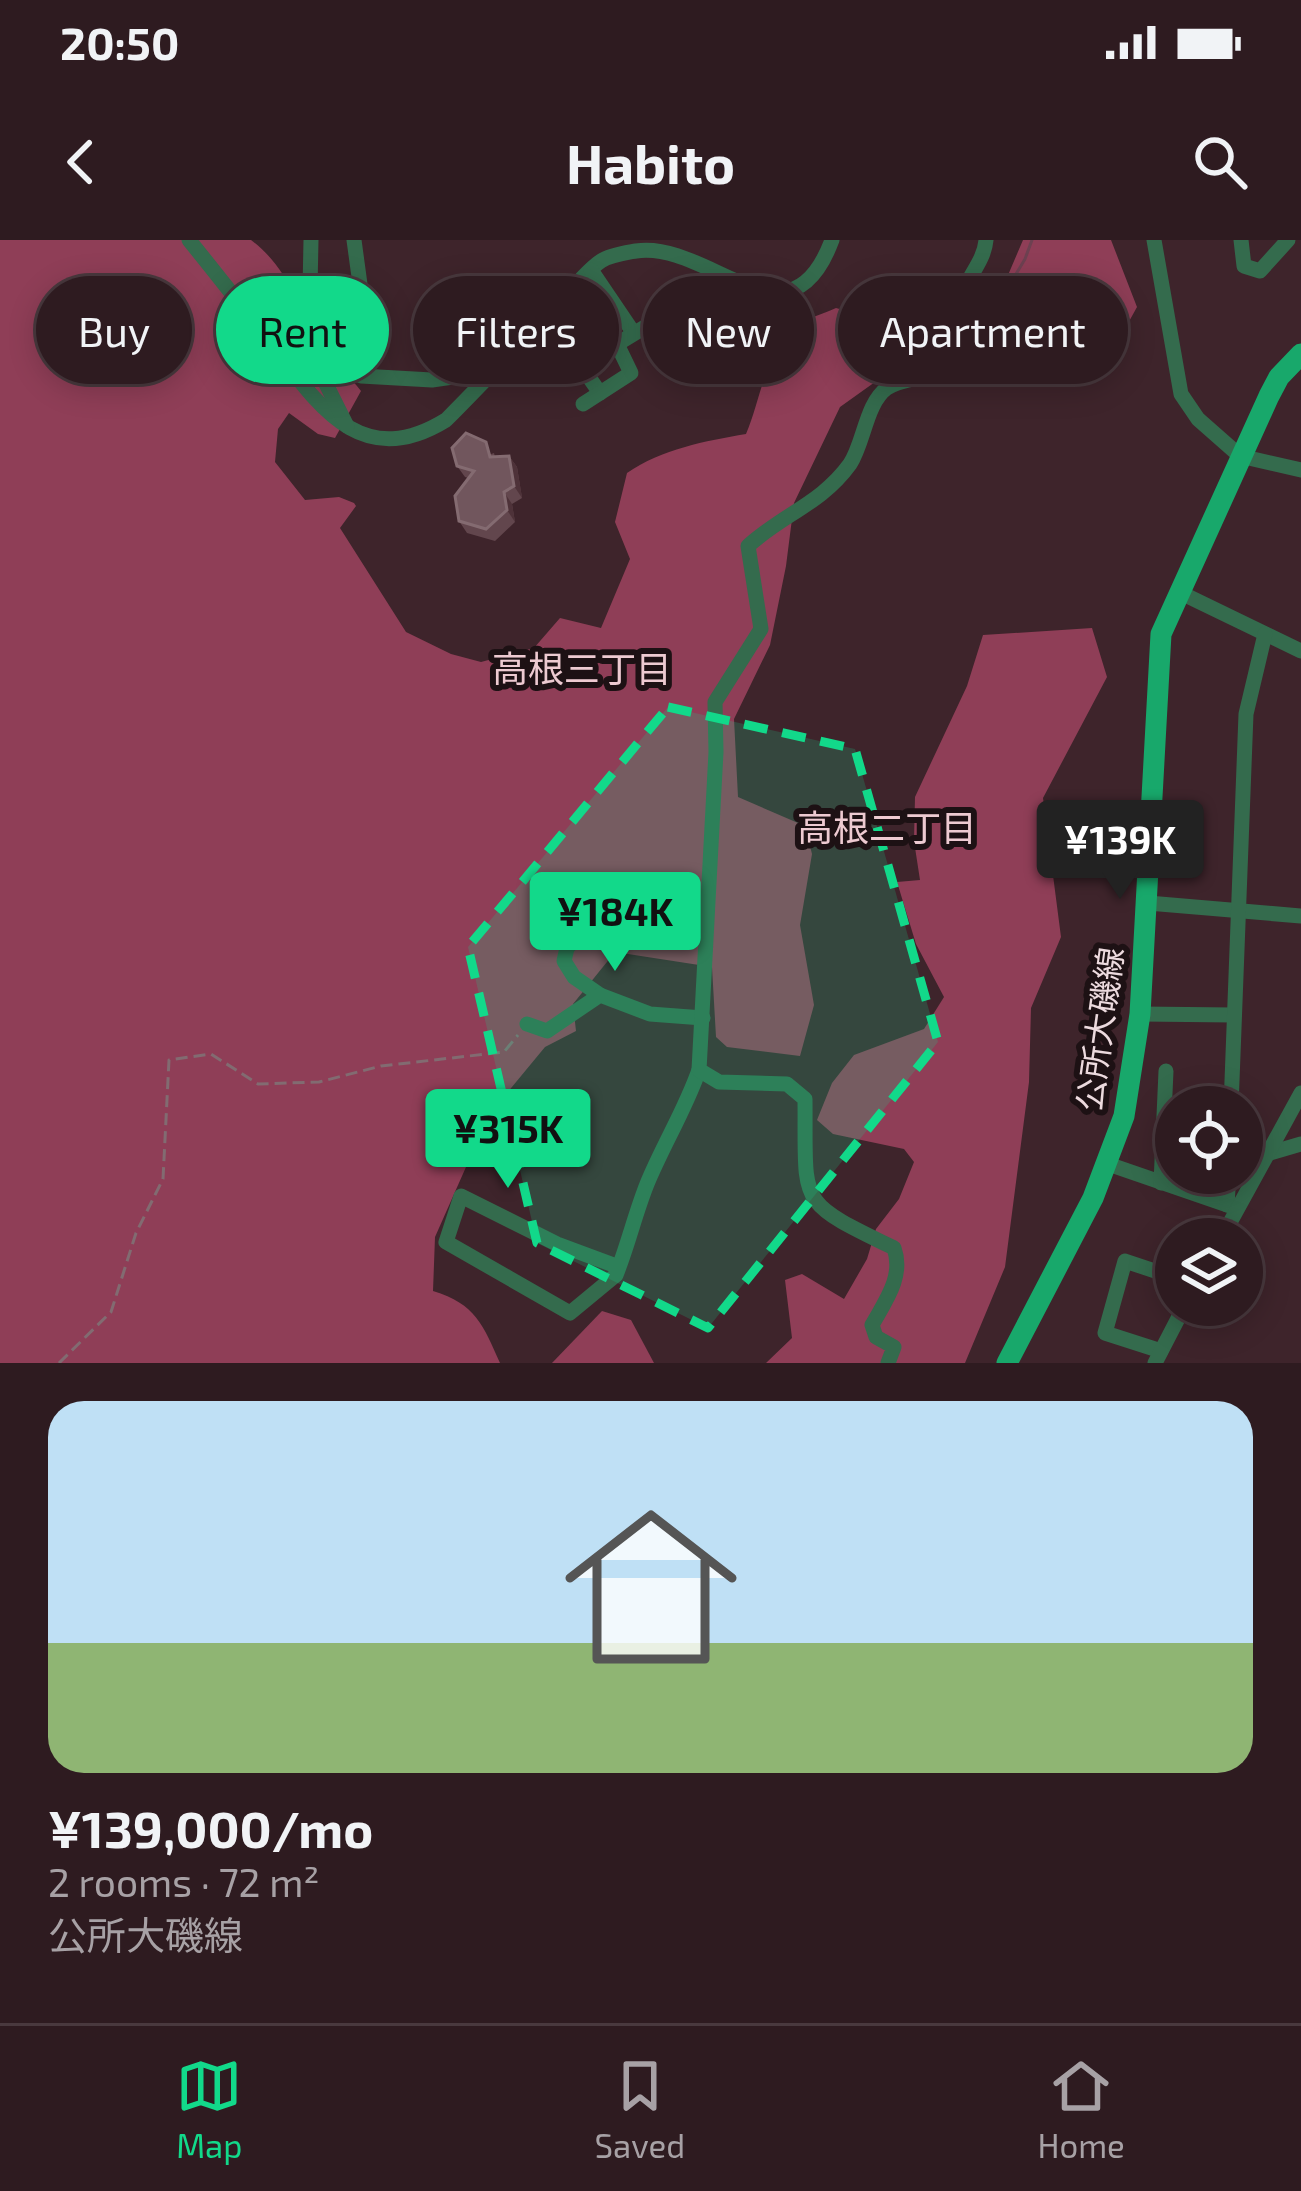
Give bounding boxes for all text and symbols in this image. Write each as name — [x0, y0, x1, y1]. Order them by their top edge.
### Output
text: 20:50 — [60, 15, 179, 69]
icon: back — [48, 129, 114, 195]
icon: search — [1187, 129, 1253, 195]
text: Habito — [566, 130, 735, 195]
chip: Buy — [36, 276, 192, 384]
chip: Rent — [216, 276, 389, 384]
chip: Filters — [413, 276, 619, 384]
chip: New — [643, 276, 814, 384]
chip: Apartment — [838, 276, 1128, 384]
district label: 高根三丁目 — [492, 646, 672, 689]
pin: ¥139K — [1036, 800, 1204, 902]
district label: 高根二丁目 — [797, 805, 977, 848]
text: ¥139K — [1064, 815, 1176, 862]
pin: ¥184K — [531, 872, 699, 974]
text: ¥184K — [557, 887, 673, 934]
street label: 公所大磯線 — [1068, 945, 1130, 1113]
map controls — [1155, 1086, 1263, 1326]
button: locate — [1155, 1086, 1263, 1194]
pin: ¥315K — [424, 1089, 592, 1191]
text: ¥315K — [452, 1104, 564, 1151]
button: layers — [1155, 1218, 1263, 1326]
icon: home — [543, 1479, 759, 1695]
text: ¥139,000/mo — [48, 1797, 373, 1858]
text: 2 rooms · 72 m² — [48, 1858, 320, 1905]
text: 公所大磯線 — [48, 1911, 243, 1958]
tab: Map — [176, 2053, 242, 2165]
tab: Saved — [595, 2053, 685, 2165]
tab: Home — [1037, 2053, 1125, 2165]

